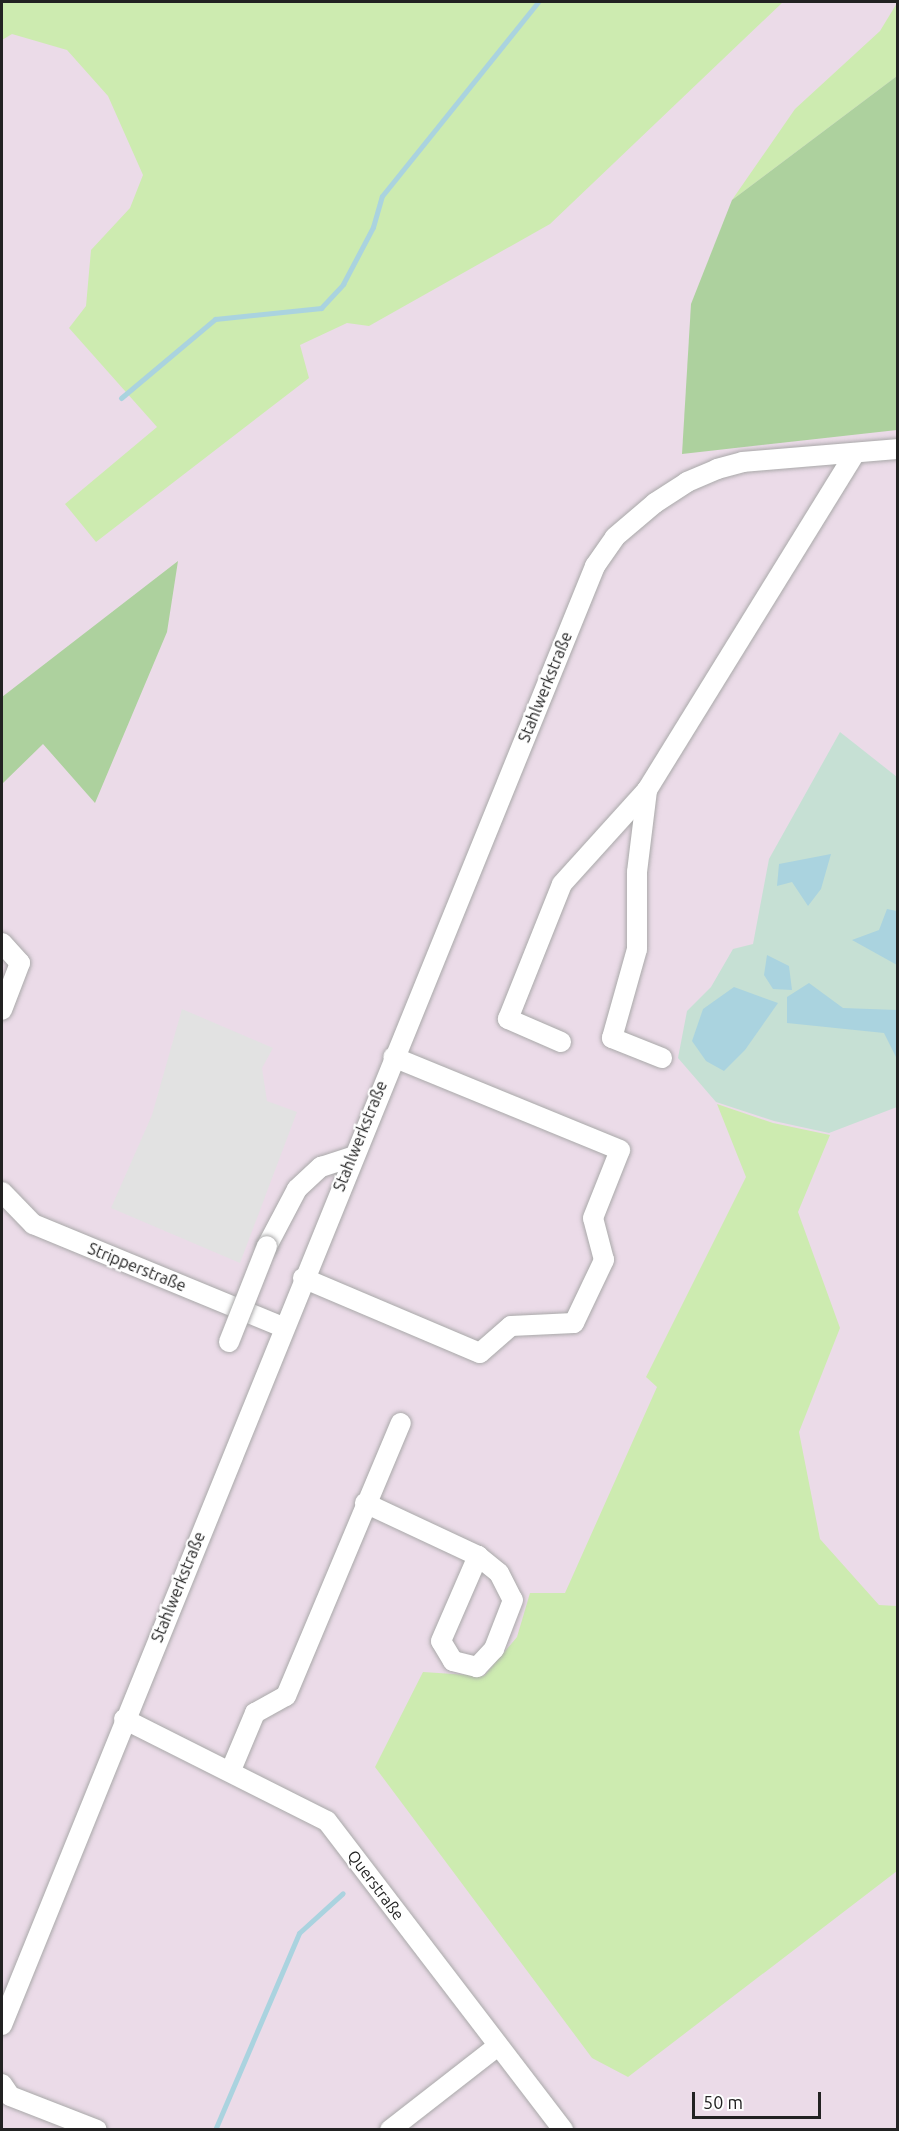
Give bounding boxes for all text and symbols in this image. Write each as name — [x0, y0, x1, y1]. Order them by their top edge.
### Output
street label: Stahlwerkstraße — [514, 629, 576, 745]
street label: Stahlwerkstraße — [329, 1078, 391, 1194]
street label: Stripperstraße — [85, 1239, 189, 1295]
street label: Stahlwerkstraße — [147, 1529, 209, 1645]
street label: Querstraße — [344, 1846, 408, 1924]
scale bar — [695, 2080, 824, 2118]
text: 50 m — [703, 2092, 743, 2112]

